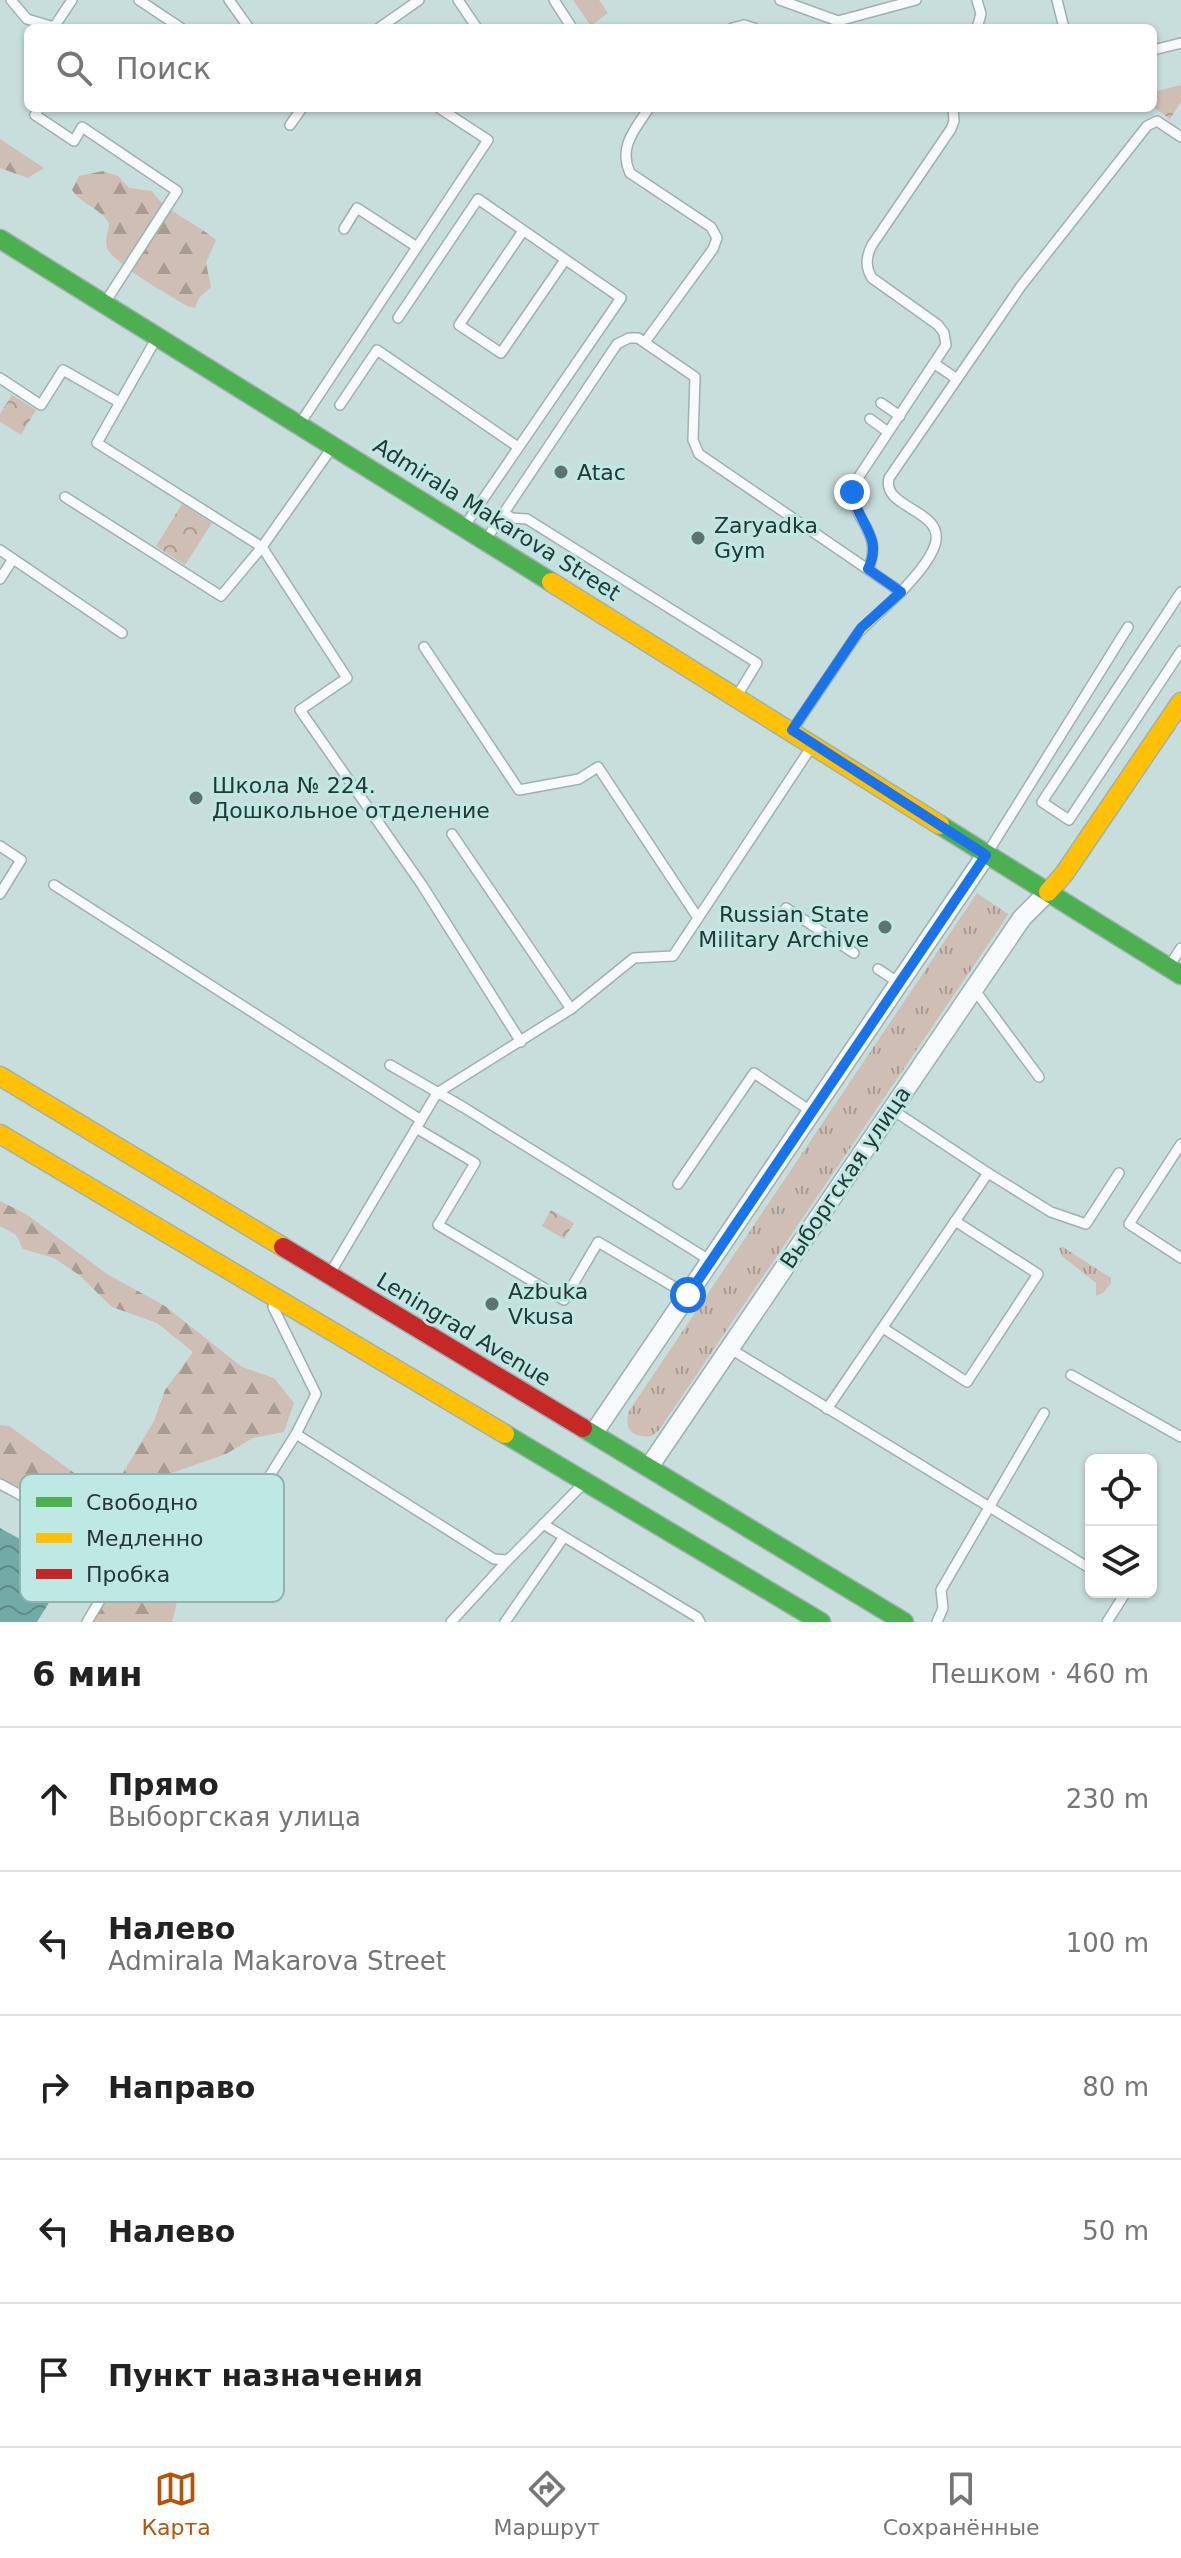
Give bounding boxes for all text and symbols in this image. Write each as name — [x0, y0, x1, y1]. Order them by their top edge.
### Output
search box — [24, 24, 1157, 112]
icon: search — [52, 46, 96, 90]
text: Поиск — [116, 51, 211, 86]
street label: Admirala Makarova Street — [369, 433, 625, 606]
place label: Atac — [577, 460, 626, 485]
marker: Atac — [552, 463, 570, 481]
route end — [834, 474, 870, 510]
place label: Zaryadka Gym — [714, 513, 818, 563]
marker: Zaryadka Gym — [689, 529, 707, 547]
place label: Школа № 224. Дошкольное отделение — [212, 773, 490, 823]
marker: Школа № 224. Дошкольное отделение — [187, 789, 205, 807]
place label: Russian State Military Archive — [698, 902, 869, 952]
marker: Russian State Military Archive — [876, 918, 894, 936]
street label: Выборгская улица — [775, 1082, 916, 1273]
street label: Leningrad Avenue — [372, 1268, 555, 1391]
route start — [670, 1277, 706, 1313]
place label: Azbuka Vkusa — [508, 1279, 588, 1329]
marker: Azbuka Vkusa — [483, 1295, 501, 1313]
map controls — [1085, 1454, 1157, 1598]
button: locate — [1085, 1454, 1157, 1526]
legend — [20, 1474, 284, 1602]
text: Свободно — [86, 1490, 198, 1515]
text: Медленно — [86, 1526, 204, 1551]
button: layers — [1085, 1526, 1157, 1598]
text: Пробка — [86, 1562, 170, 1587]
text: 6 мин — [32, 1654, 143, 1694]
text: Пешком · 460 m — [930, 1659, 1149, 1689]
text: Прямо — [108, 1767, 219, 1802]
icon: ahead — [32, 1777, 76, 1821]
text: 230 m — [1066, 1784, 1149, 1814]
text: Выборгская улица — [108, 1802, 361, 1832]
text: Налево — [108, 1911, 235, 1946]
icon: left — [32, 1921, 76, 1965]
text: 100 m — [1066, 1928, 1149, 1958]
text: Admirala Makarova Street — [108, 1946, 446, 1976]
icon: right — [32, 2065, 76, 2109]
text: Направо — [108, 2070, 255, 2105]
text: 80 m — [1082, 2072, 1149, 2102]
icon: left — [32, 2209, 76, 2253]
text: Налево — [108, 2214, 235, 2249]
text: 50 m — [1082, 2216, 1149, 2246]
icon: arrive — [32, 2353, 76, 2397]
text: Пункт назначения — [108, 2358, 423, 2393]
tab: Карта — [141, 2467, 211, 2540]
tab: Маршрут — [494, 2467, 600, 2540]
tab: Сохранённые — [883, 2467, 1040, 2540]

